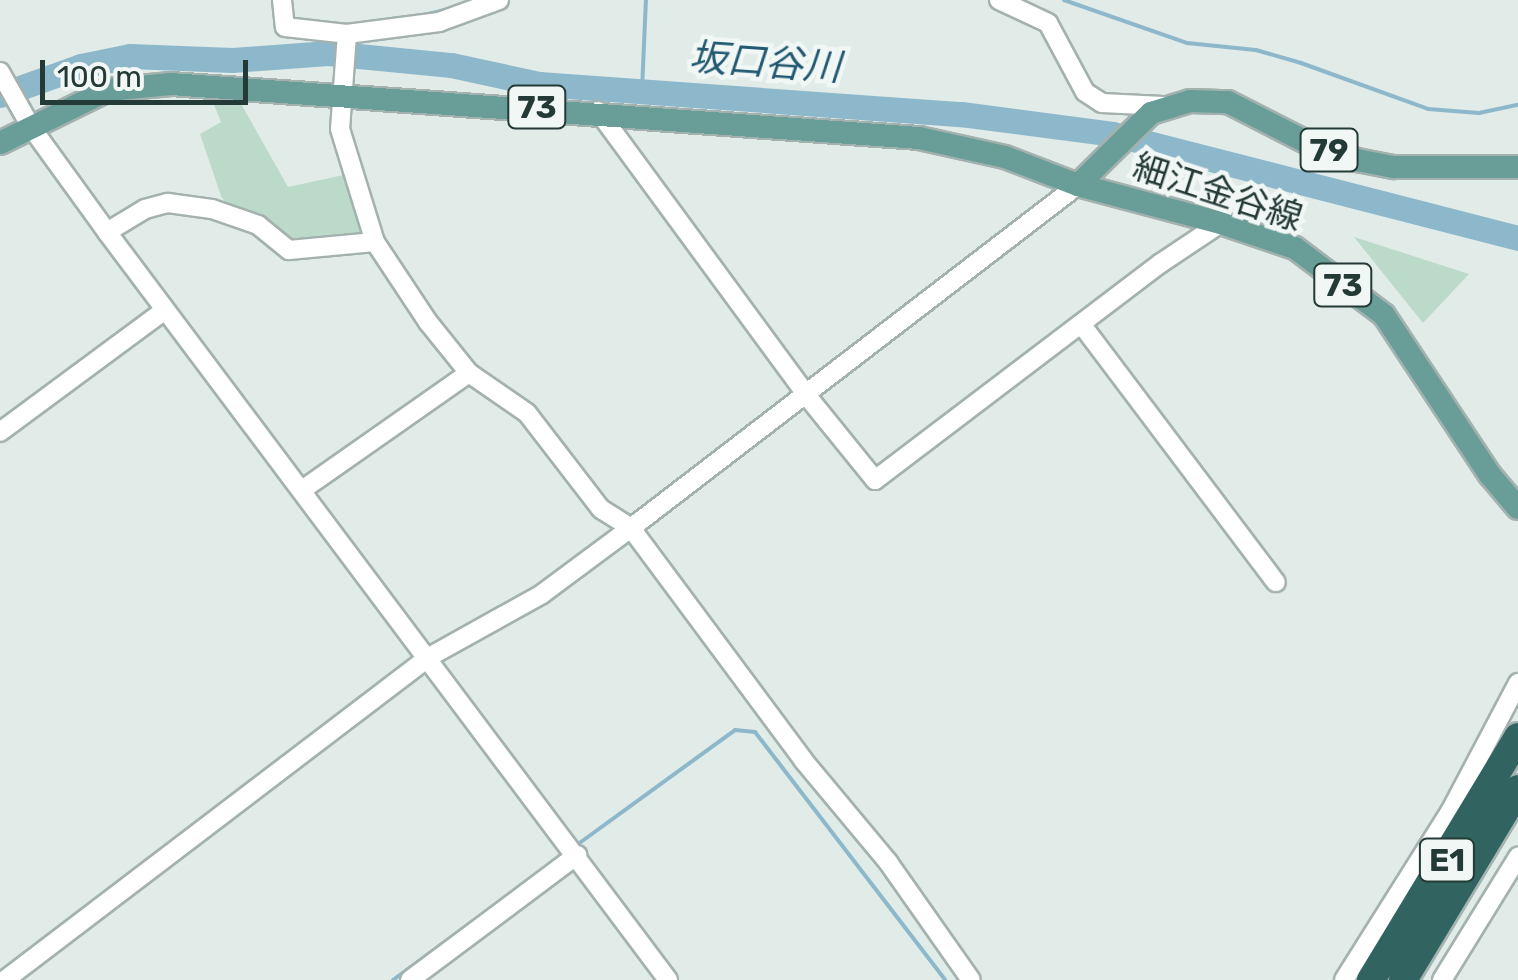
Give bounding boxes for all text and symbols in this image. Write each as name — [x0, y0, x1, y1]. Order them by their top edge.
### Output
water label: 坂口谷川 — [688, 35, 842, 91]
scale bar — [45, 40, 252, 102]
text: 100 m — [57, 59, 142, 95]
road number: 73 — [507, 80, 567, 134]
road number: 79 — [1299, 123, 1359, 177]
street label: 細江金谷線 — [1128, 145, 1308, 239]
road number: 73 — [1313, 258, 1373, 312]
road number: E1 — [1417, 833, 1477, 887]

